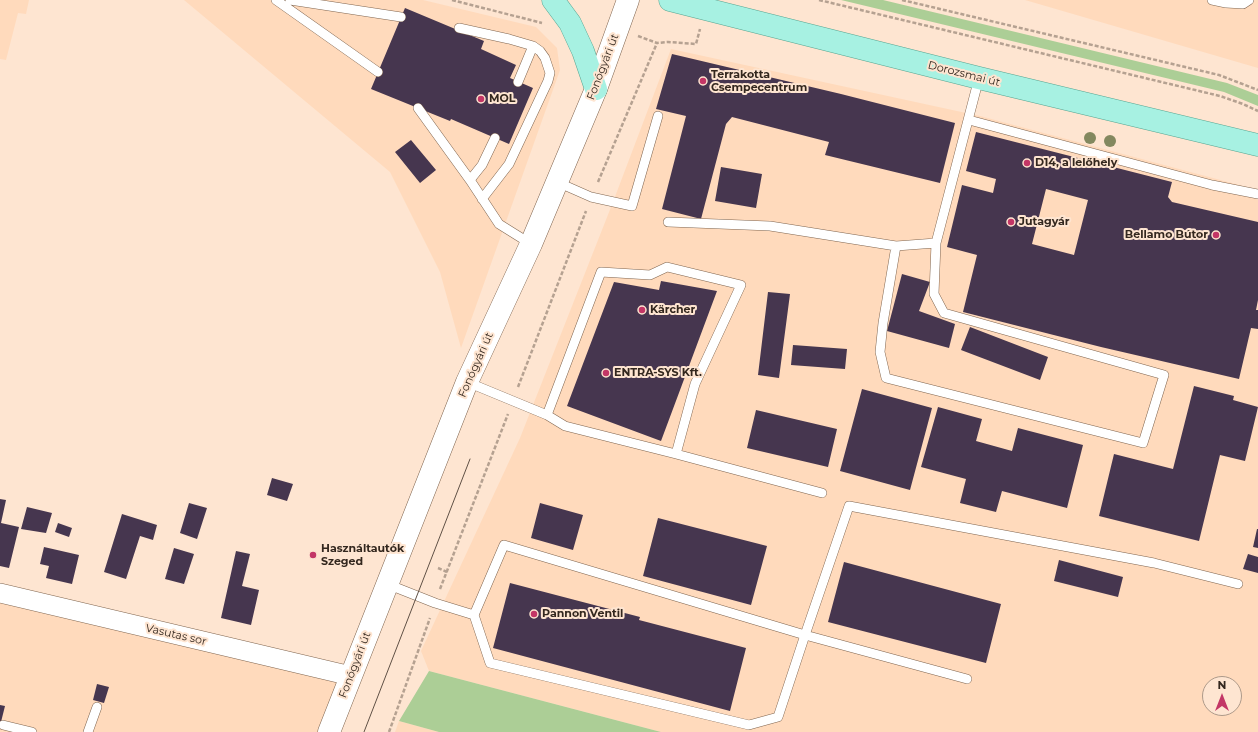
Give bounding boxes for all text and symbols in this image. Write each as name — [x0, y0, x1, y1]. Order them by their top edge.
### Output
street label: Fonógyári út — [584, 32, 622, 102]
street label: Dorozsmai út — [927, 59, 1001, 89]
place label: Terrakotta Csempecentrum — [711, 68, 807, 94]
marker: Terrakotta Csempecentrum — [698, 76, 708, 86]
place label: MOL — [489, 92, 515, 106]
marker: MOL — [476, 94, 486, 104]
place label: D14, a lelőhely — [1035, 156, 1117, 170]
marker: D14, a lelőhely — [1022, 158, 1032, 168]
place label: Jutagyár — [1019, 215, 1070, 229]
marker: Jutagyár — [1006, 217, 1016, 227]
place label: Bellamo Bútor — [1125, 228, 1208, 242]
marker: Bellamo Bútor — [1211, 230, 1221, 240]
place label: Kärcher — [650, 303, 695, 317]
marker: Kärcher — [637, 305, 647, 315]
street label: Fonógyári út — [456, 330, 496, 400]
place label: ENTRA-SYS Kft. — [614, 366, 702, 380]
marker: ENTRA-SYS Kft. — [601, 368, 611, 378]
place label: Használtautók Szeged — [321, 542, 404, 568]
marker: Használtautók Szeged — [308, 550, 318, 560]
place label: Pannon Ventil — [542, 607, 623, 621]
marker: Pannon Ventil — [529, 609, 539, 619]
street label: Vasutas sor — [144, 622, 208, 648]
street label: Fonógyári út — [336, 630, 374, 700]
north arrow — [1202, 676, 1242, 716]
text: N — [1218, 678, 1226, 692]

